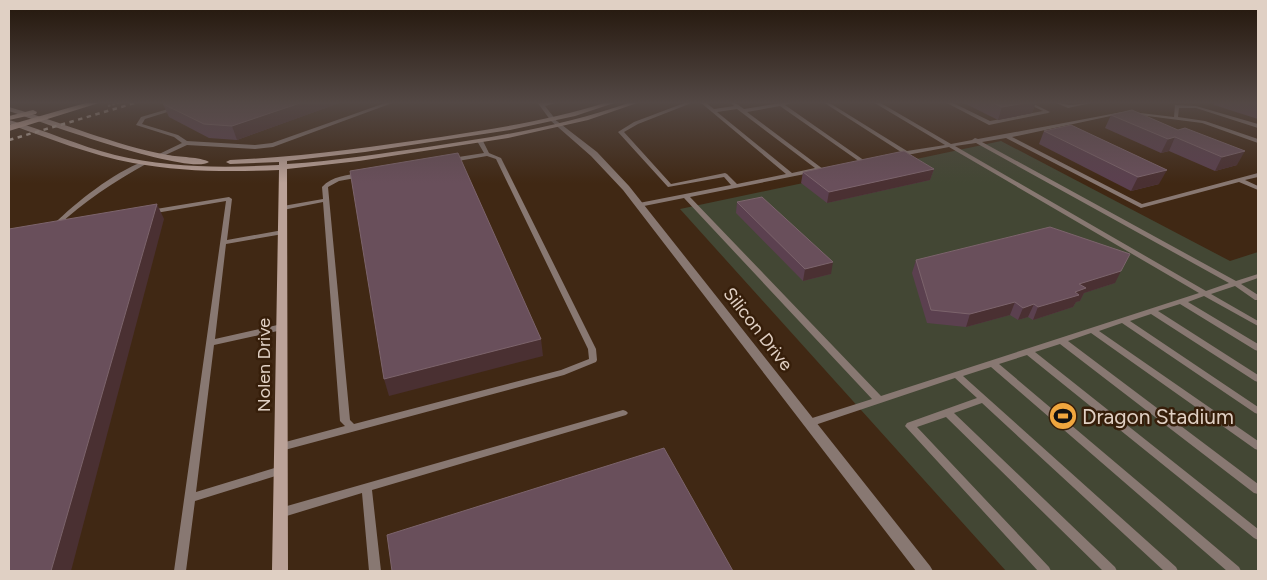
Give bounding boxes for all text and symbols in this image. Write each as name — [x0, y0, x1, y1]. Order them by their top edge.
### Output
street label: Silicon Drive — [719, 283, 797, 375]
street label: Nolen Drive — [253, 318, 275, 412]
sports icon: Dragon Stadium — [1048, 401, 1078, 431]
place label: Dragon Stadium — [1082, 404, 1234, 429]

